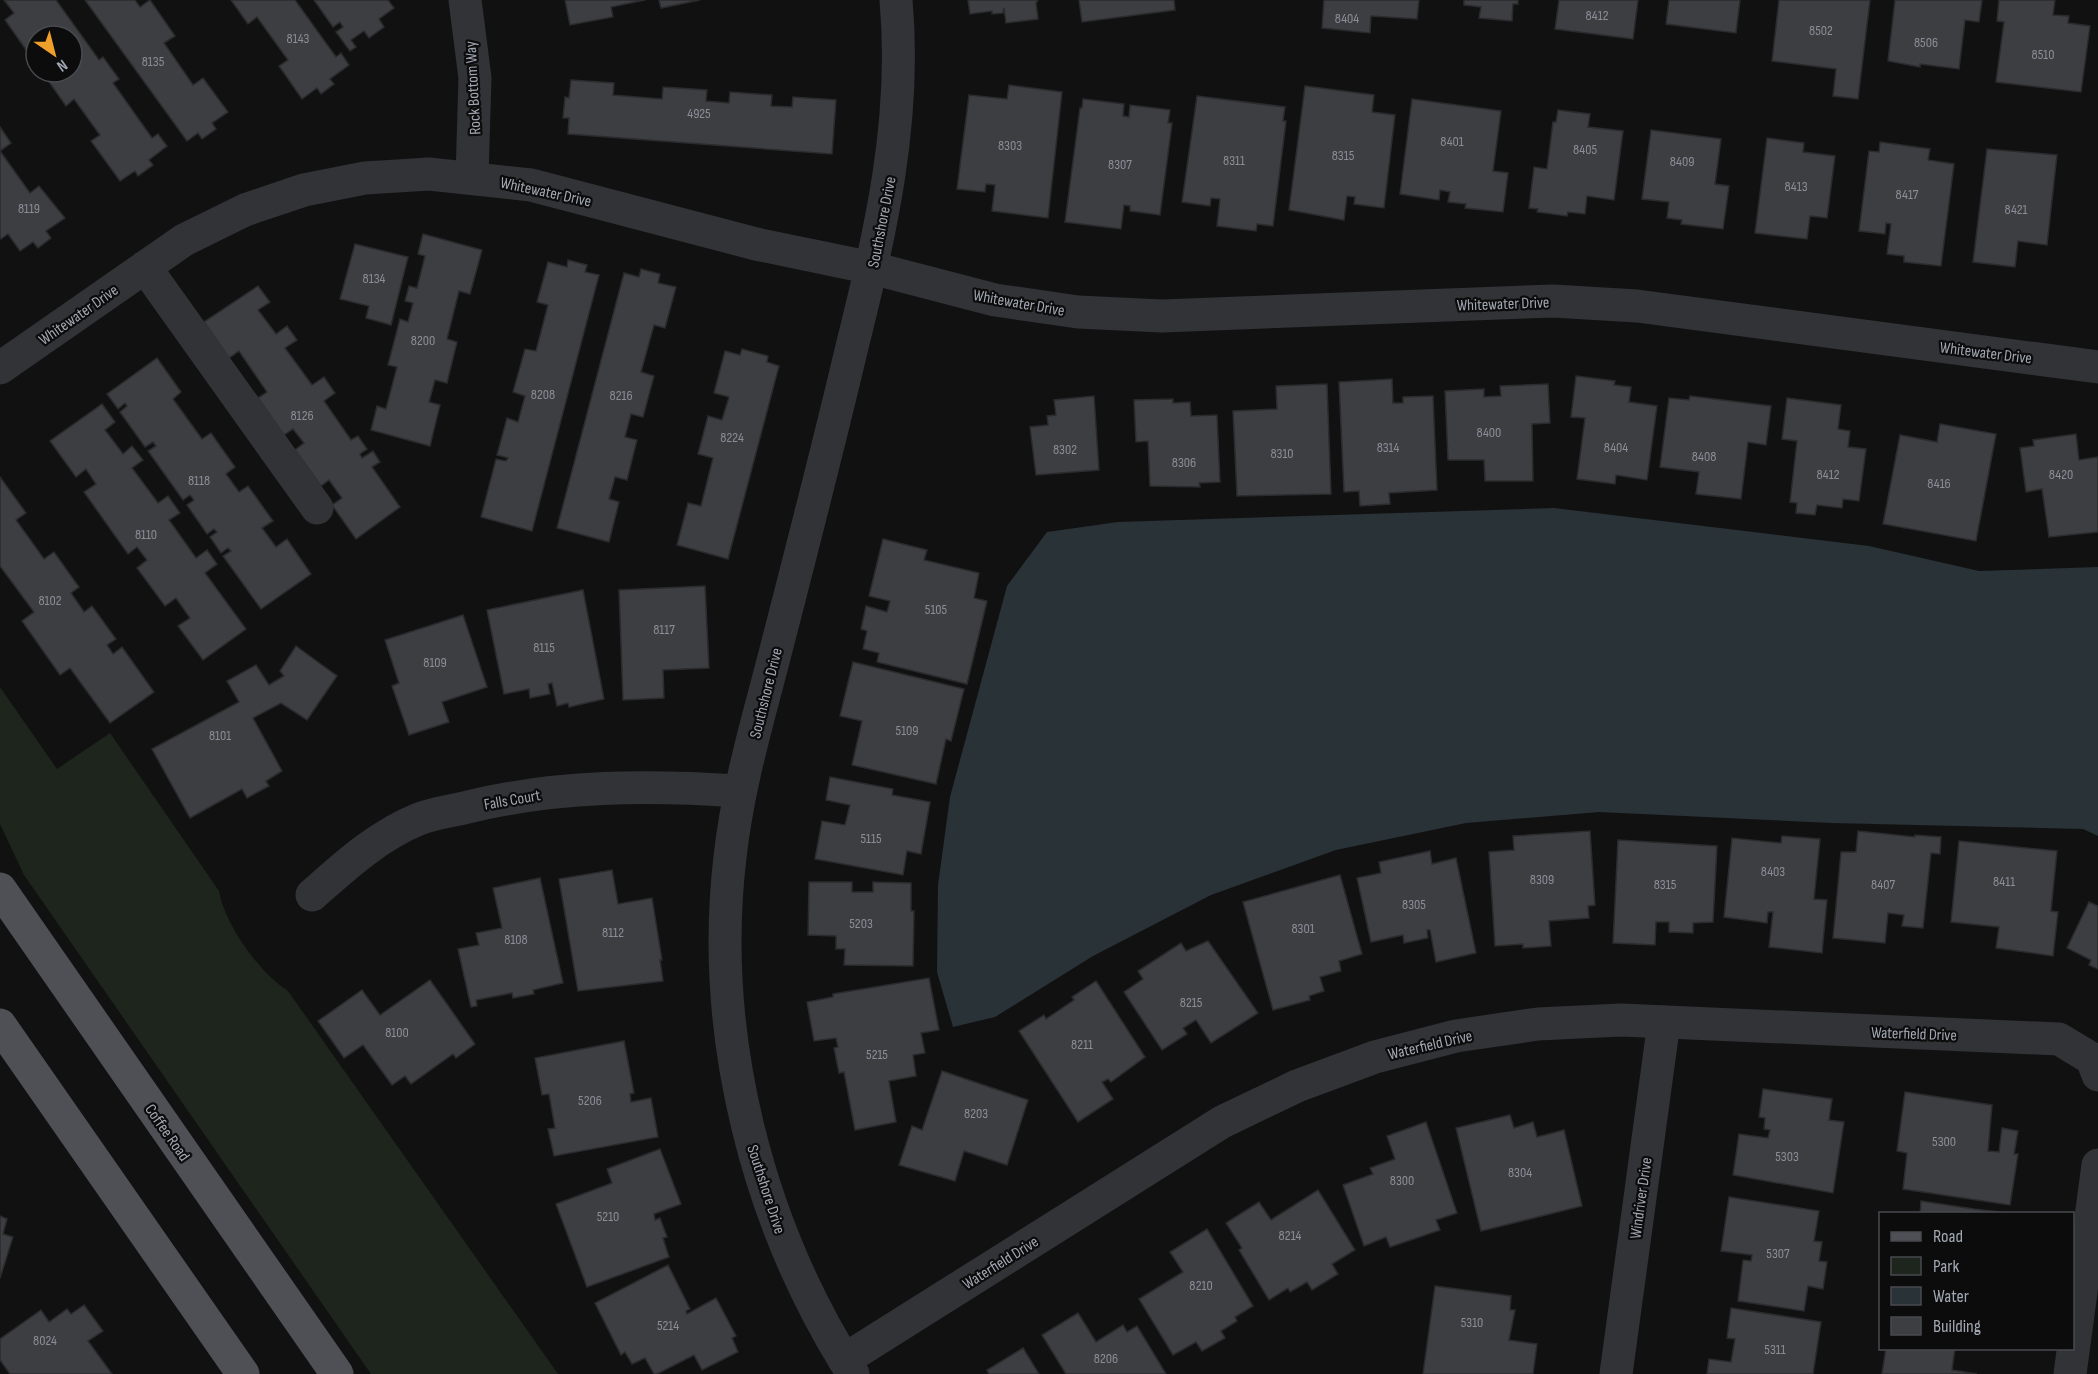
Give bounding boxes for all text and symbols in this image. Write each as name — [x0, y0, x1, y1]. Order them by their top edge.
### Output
house number: 8412 — [1585, 7, 1609, 24]
house number: 8404 — [1335, 10, 1359, 27]
house number: 8502 — [1809, 22, 1833, 39]
north arrow — [24, 24, 84, 84]
house number: 8143 — [287, 30, 310, 47]
house number: 8506 — [1914, 34, 1938, 51]
street label: Rock Bottom Way — [462, 41, 485, 135]
house number: 8510 — [2032, 46, 2054, 63]
house number: 8135 — [142, 53, 165, 70]
text: N — [53, 55, 71, 75]
house number: 4925 — [687, 105, 711, 122]
house number: 8401 — [1440, 133, 1464, 150]
house number: 8303 — [998, 137, 1022, 154]
house number: 8405 — [1573, 141, 1597, 158]
house number: 8315 — [1332, 147, 1355, 164]
house number: 8311 — [1223, 152, 1245, 169]
house number: 8409 — [1670, 153, 1694, 170]
house number: 8307 — [1108, 156, 1132, 173]
street label: Whitewater Drive — [498, 174, 593, 211]
street label: Southshore Drive — [864, 175, 901, 269]
house number: 8413 — [1784, 178, 1808, 195]
house number: 8417 — [1896, 186, 1919, 203]
house number: 8119 — [18, 200, 40, 217]
house number: 8421 — [2004, 201, 2028, 218]
house number: 8134 — [363, 270, 386, 287]
street label: Whitewater Drive — [36, 281, 122, 350]
street label: Whitewater Drive — [972, 286, 1066, 321]
street label: Whitewater Drive — [1456, 293, 1550, 316]
house number: 8200 — [411, 332, 435, 349]
street label: Whitewater Drive — [1939, 338, 2033, 369]
house number: 8208 — [531, 386, 555, 403]
house number: 8216 — [609, 387, 633, 404]
house number: 8126 — [290, 407, 314, 424]
house number: 8400 — [1477, 424, 1501, 441]
house number: 8224 — [720, 429, 744, 446]
house number: 8314 — [1377, 439, 1400, 456]
house number: 8404 — [1604, 439, 1628, 456]
house number: 8302 — [1053, 441, 1077, 458]
house number: 8310 — [1270, 445, 1294, 462]
house number: 8408 — [1692, 448, 1716, 465]
house number: 8306 — [1172, 454, 1196, 471]
house number: 8412 — [1816, 466, 1840, 483]
house number: 8420 — [2049, 466, 2073, 483]
house number: 8118 — [188, 472, 210, 489]
house number: 8416 — [1927, 475, 1951, 492]
house number: 8110 — [135, 526, 157, 543]
house number: 8102 — [38, 592, 62, 609]
house number: 5105 — [925, 601, 948, 618]
house number: 8117 — [653, 621, 675, 638]
house number: 8115 — [533, 639, 555, 656]
street label: Southshore Drive — [746, 646, 787, 740]
house number: 8109 — [423, 654, 447, 671]
house number: 5109 — [896, 722, 918, 739]
house number: 8101 — [209, 727, 231, 744]
street label: Falls Court — [483, 786, 542, 815]
house number: 5115 — [860, 830, 882, 847]
house number: 8403 — [1761, 863, 1785, 880]
house number: 8309 — [1530, 871, 1554, 888]
house number: 8411 — [1993, 873, 2015, 890]
house number: 8315 — [1654, 876, 1677, 893]
house number: 8407 — [1871, 876, 1895, 893]
house number: 8305 — [1402, 896, 1426, 913]
house number: 5203 — [849, 915, 873, 932]
house number: 8301 — [1291, 920, 1315, 937]
house number: 8112 — [602, 924, 624, 941]
house number: 8108 — [504, 931, 528, 948]
house number: 8215 — [1180, 994, 1203, 1011]
house number: 8100 — [385, 1024, 409, 1041]
street label: Waterfield Drive — [1871, 1024, 1957, 1045]
street label: Waterfield Drive — [1386, 1027, 1474, 1064]
house number: 8211 — [1071, 1036, 1093, 1053]
house number: 5215 — [866, 1046, 888, 1063]
house number: 5206 — [578, 1092, 602, 1109]
street label: Coffee Road — [140, 1101, 193, 1165]
house number: 8203 — [964, 1105, 988, 1122]
house number: 5300 — [1932, 1133, 1956, 1150]
street label: Southshore Drive — [742, 1143, 789, 1236]
house number: 5303 — [1775, 1148, 1799, 1165]
street label: Windriver Drive — [1626, 1156, 1657, 1240]
house number: 8304 — [1508, 1164, 1532, 1181]
house number: 8300 — [1390, 1172, 1414, 1189]
house number: 5210 — [597, 1208, 619, 1225]
legend — [1879, 1212, 2074, 1350]
text: Road — [1933, 1226, 1963, 1247]
house number: 8214 — [1279, 1227, 1302, 1244]
street label: Waterfield Drive — [959, 1233, 1042, 1294]
house number: 5307 — [1766, 1245, 1790, 1262]
text: Park — [1933, 1256, 1959, 1277]
house number: 8210 — [1189, 1277, 1213, 1294]
text: Water — [1933, 1286, 1969, 1307]
house number: 5310 — [1461, 1314, 1483, 1331]
text: Building — [1933, 1316, 1981, 1337]
house number: 5214 — [657, 1317, 679, 1334]
house number: 8024 — [33, 1332, 57, 1349]
house number: 5311 — [1764, 1341, 1786, 1358]
house number: 8206 — [1094, 1350, 1118, 1367]

